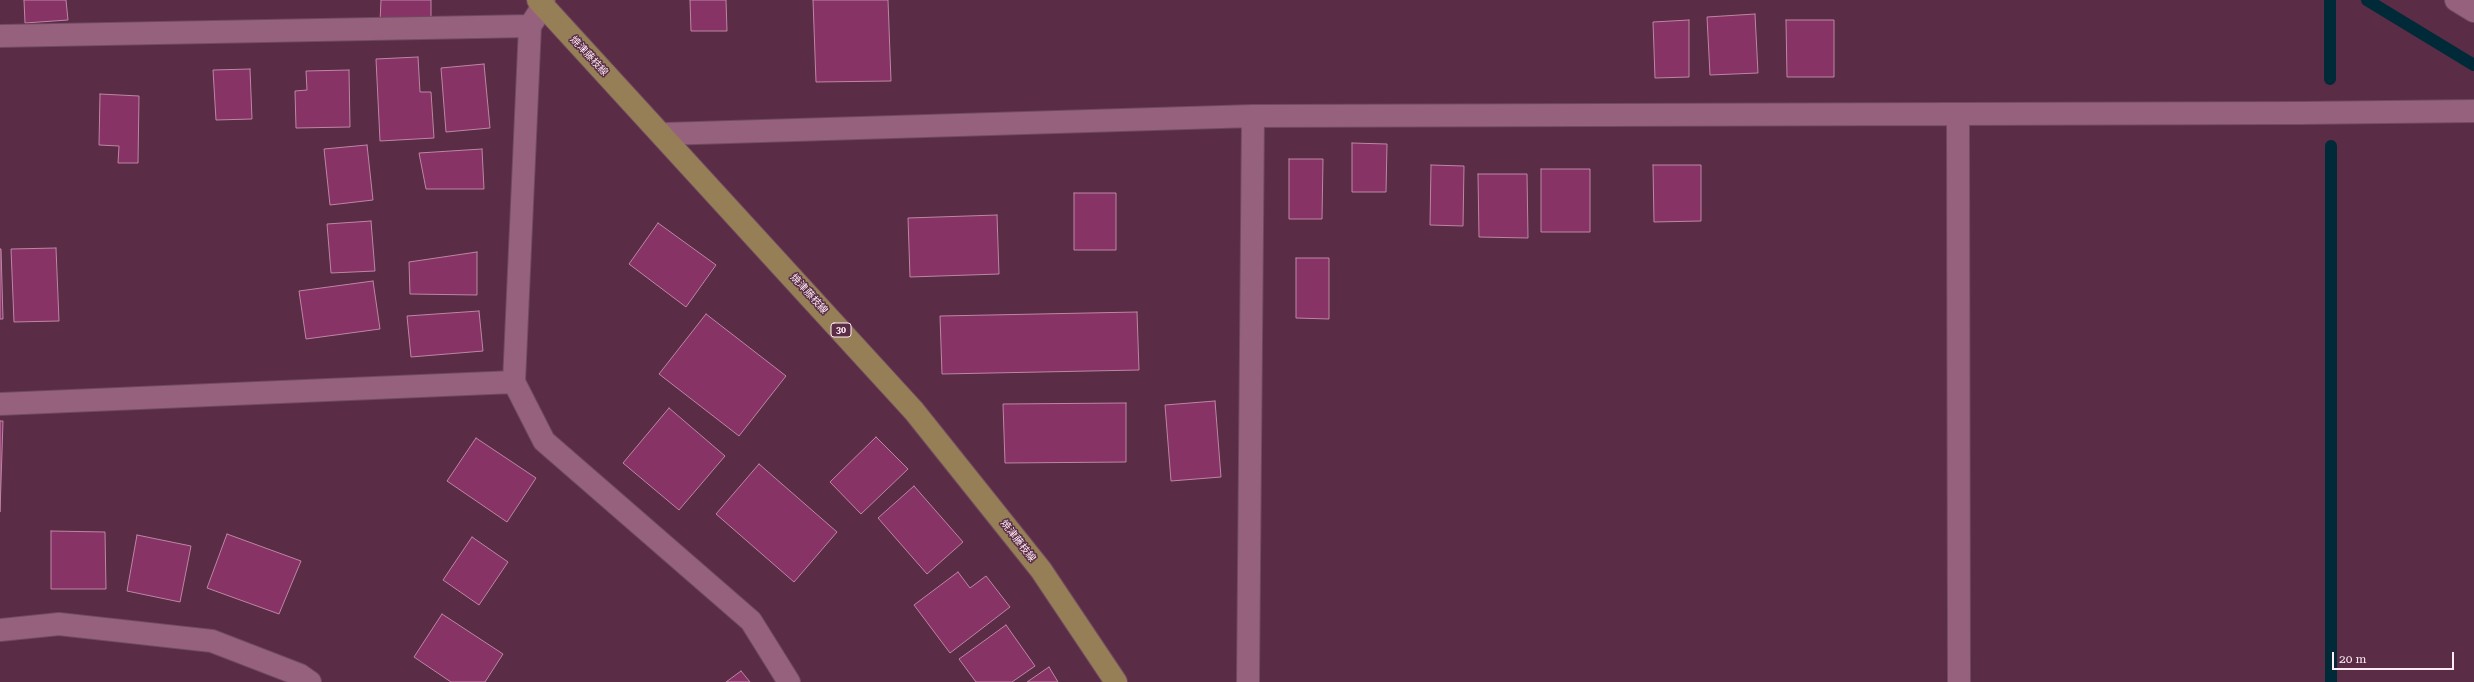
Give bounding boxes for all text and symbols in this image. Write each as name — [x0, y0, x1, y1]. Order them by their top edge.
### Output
street label: 焼津藤枝線 — [568, 34, 610, 78]
street label: 焼津藤枝線 — [788, 271, 830, 317]
road number: 30 — [831, 323, 851, 337]
street label: 焼津藤枝線 — [998, 518, 1038, 564]
scale bar — [2334, 644, 2456, 670]
text: 20 m — [2339, 652, 2366, 666]

